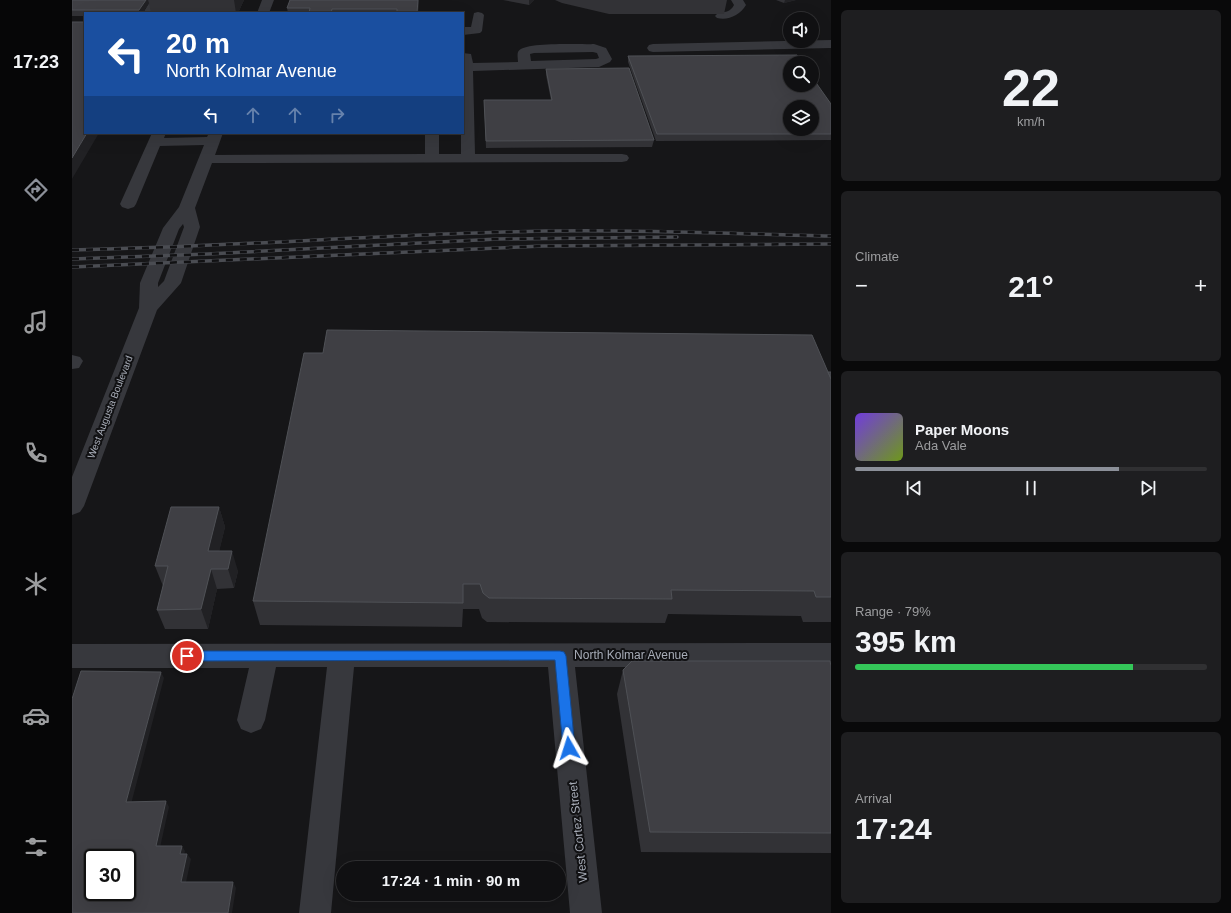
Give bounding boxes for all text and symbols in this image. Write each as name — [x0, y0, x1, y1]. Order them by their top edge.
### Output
map controls — [783, 12, 819, 136]
button: sound — [783, 12, 819, 48]
icon: left — [100, 28, 152, 80]
text: 20 m — [166, 28, 230, 59]
text: 17:23 — [13, 52, 59, 72]
button: search — [783, 56, 819, 92]
text: 22 — [1002, 59, 1060, 117]
text: North Kolmar Avenue — [166, 61, 337, 81]
button: layers — [783, 100, 819, 136]
icon: left — [200, 104, 222, 126]
icon: ahead — [242, 104, 264, 126]
icon: ahead — [284, 104, 306, 126]
icon: right — [326, 104, 348, 126]
text: km/h — [1017, 114, 1045, 129]
icon: directions — [22, 176, 50, 204]
text: Climate — [855, 249, 899, 264]
text: 21° — [1008, 270, 1054, 303]
text: − — [855, 273, 868, 298]
text: + — [1194, 273, 1207, 298]
icon: music — [22, 308, 50, 336]
street label: West Augusta Boulevard — [85, 354, 135, 460]
text: Paper Moons — [915, 421, 1009, 438]
text: Ada Vale — [915, 438, 967, 453]
icon: phone — [22, 439, 50, 467]
icon: previous — [903, 477, 925, 499]
icon: pause — [1020, 477, 1042, 499]
icon: next — [1137, 477, 1159, 499]
icon: climate — [22, 570, 50, 598]
text: Range · 79% — [855, 604, 931, 619]
text: 395 km — [855, 625, 957, 658]
pin — [170, 639, 204, 673]
icon: arrive — [176, 645, 198, 667]
street label: North Kolmar Avenue — [574, 648, 688, 662]
icon: car — [22, 702, 50, 730]
position arrow — [548, 727, 590, 769]
street label: West Cortez Street — [566, 780, 590, 883]
text: Arrival — [855, 791, 892, 806]
text: 17:24 — [855, 812, 932, 845]
icon: filters — [22, 833, 50, 861]
speed limit sign: 30 — [84, 849, 136, 901]
text: 17:24 · 1 min · 90 m — [382, 872, 520, 889]

